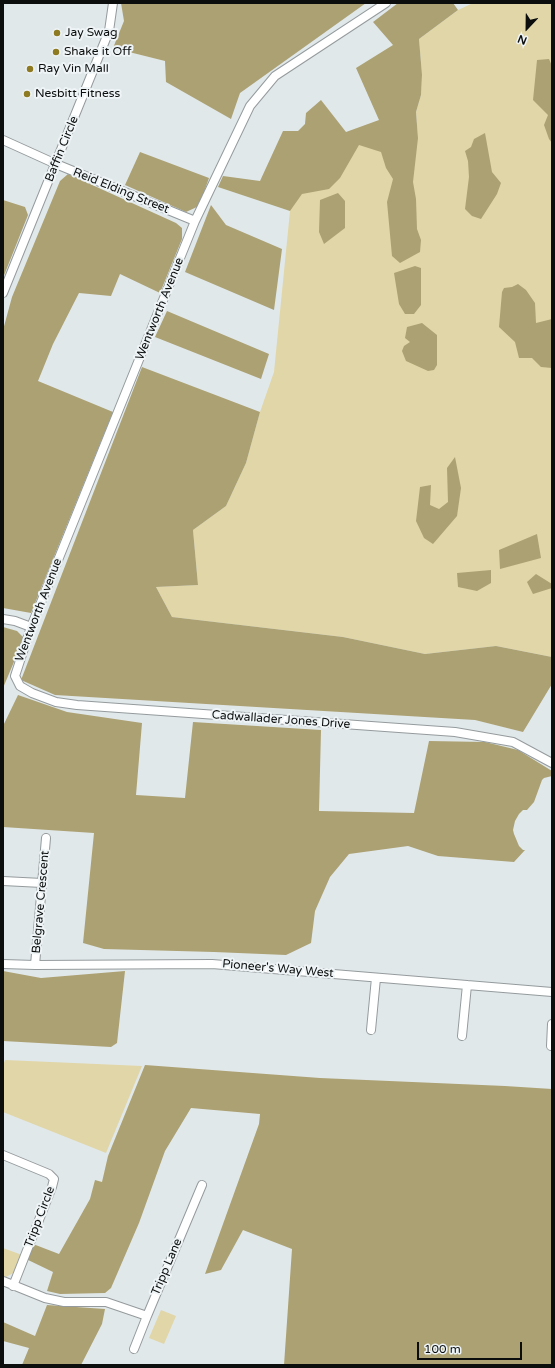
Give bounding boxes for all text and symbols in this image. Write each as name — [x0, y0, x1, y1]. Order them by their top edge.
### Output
north arrow — [507, 8, 547, 48]
place label: Jay Swag — [65, 26, 118, 40]
marker: Jay Swag — [52, 28, 62, 38]
text: N — [516, 32, 529, 47]
place label: Shake it Off — [64, 45, 131, 59]
marker: Shake it Off — [51, 47, 61, 57]
place label: Ray Vin Mall — [38, 62, 109, 76]
marker: Ray Vin Mall — [25, 64, 35, 74]
place label: Nesbitt Fitness — [35, 87, 120, 101]
marker: Nesbitt Fitness — [22, 89, 32, 99]
street label: Baffin Circle — [42, 114, 82, 184]
street label: Reid Elding Street — [71, 165, 171, 217]
street label: Wentworth Avenue — [133, 256, 187, 362]
street label: Wentworth Avenue — [13, 556, 65, 664]
street label: Cadwallader Jones Drive — [211, 708, 351, 732]
street label: Belgrave Crescent — [29, 850, 53, 954]
street label: Pioneer's Way West — [222, 957, 334, 981]
street label: Tripp Circle — [22, 1184, 58, 1250]
street label: Tripp Lane — [149, 1236, 185, 1298]
scale bar — [419, 1334, 524, 1360]
text: 100 m — [424, 1342, 461, 1356]

